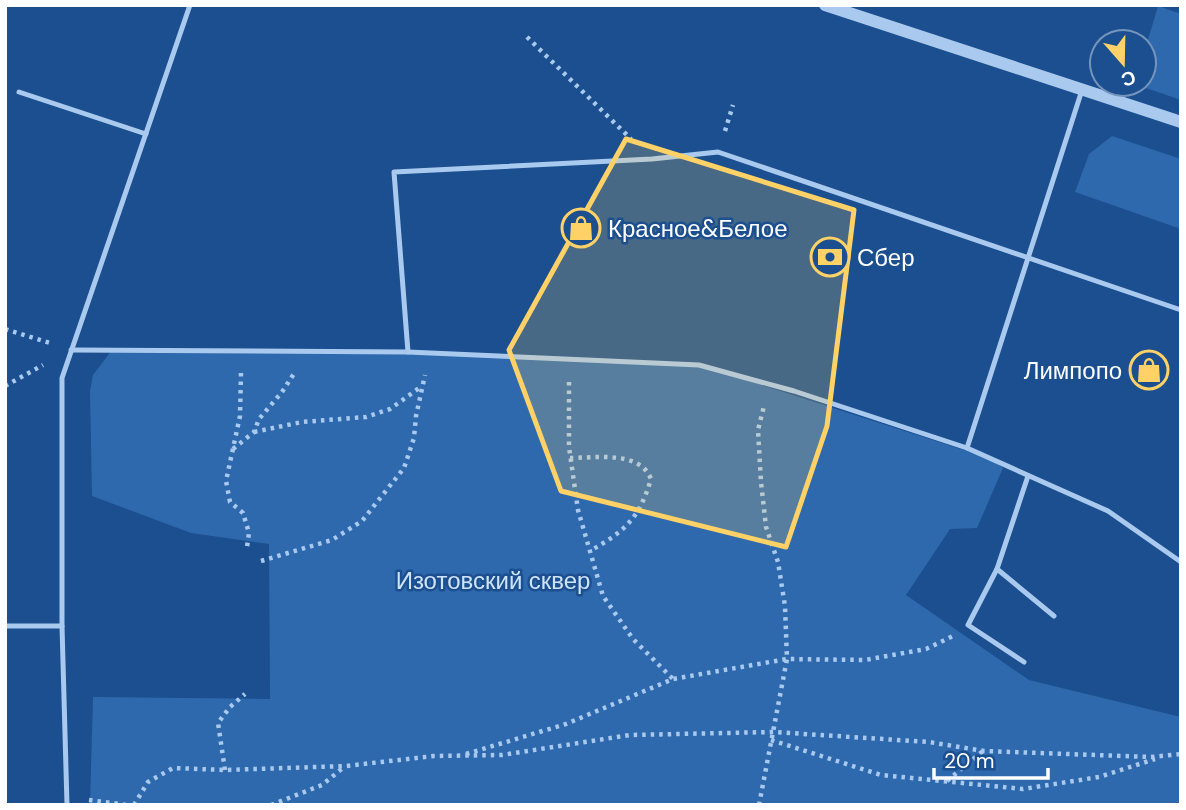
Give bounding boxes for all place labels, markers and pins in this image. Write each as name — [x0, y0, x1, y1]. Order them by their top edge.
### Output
shop icon: Красное&Белое — [560, 207, 602, 249]
place label: Красное&Белое — [608, 213, 788, 244]
bank icon: Сбер — [809, 236, 851, 278]
place label: Сбер — [857, 242, 915, 273]
shop icon: Лимпопо — [1128, 349, 1170, 391]
place label: Лимпопо — [1024, 355, 1122, 386]

